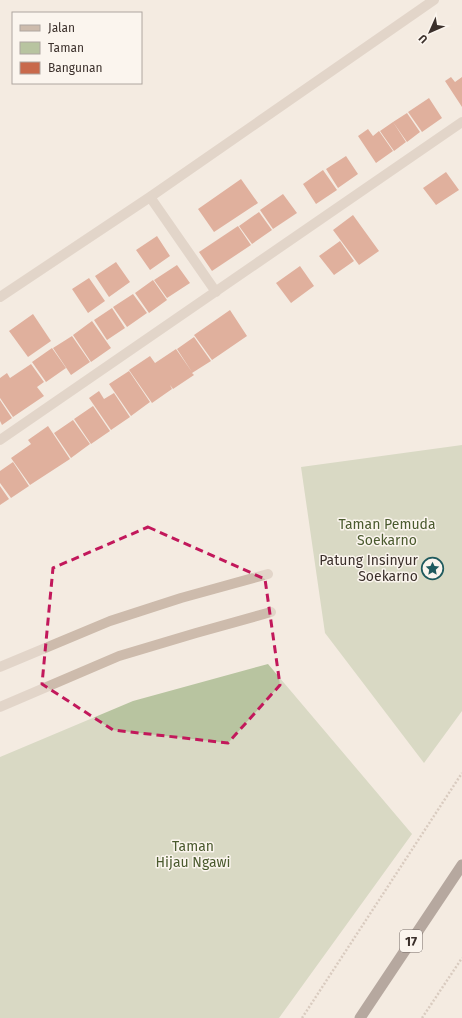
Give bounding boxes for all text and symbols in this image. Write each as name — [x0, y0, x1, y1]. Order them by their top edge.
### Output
legend — [12, 12, 142, 84]
north arrow — [410, 12, 450, 52]
text: Jalan — [48, 21, 75, 35]
text: U — [416, 32, 430, 46]
text: Taman — [48, 41, 84, 55]
text: Bangunan — [48, 61, 103, 75]
park label: Taman Pemuda Soekarno — [338, 516, 436, 549]
place label: Patung Insinyur Soekarno — [319, 552, 419, 585]
place icon: Patung Insinyur Soekarno — [420, 555, 446, 581]
park label: Taman Hijau Ngawi — [156, 838, 230, 871]
road number: 17 — [400, 930, 422, 952]

